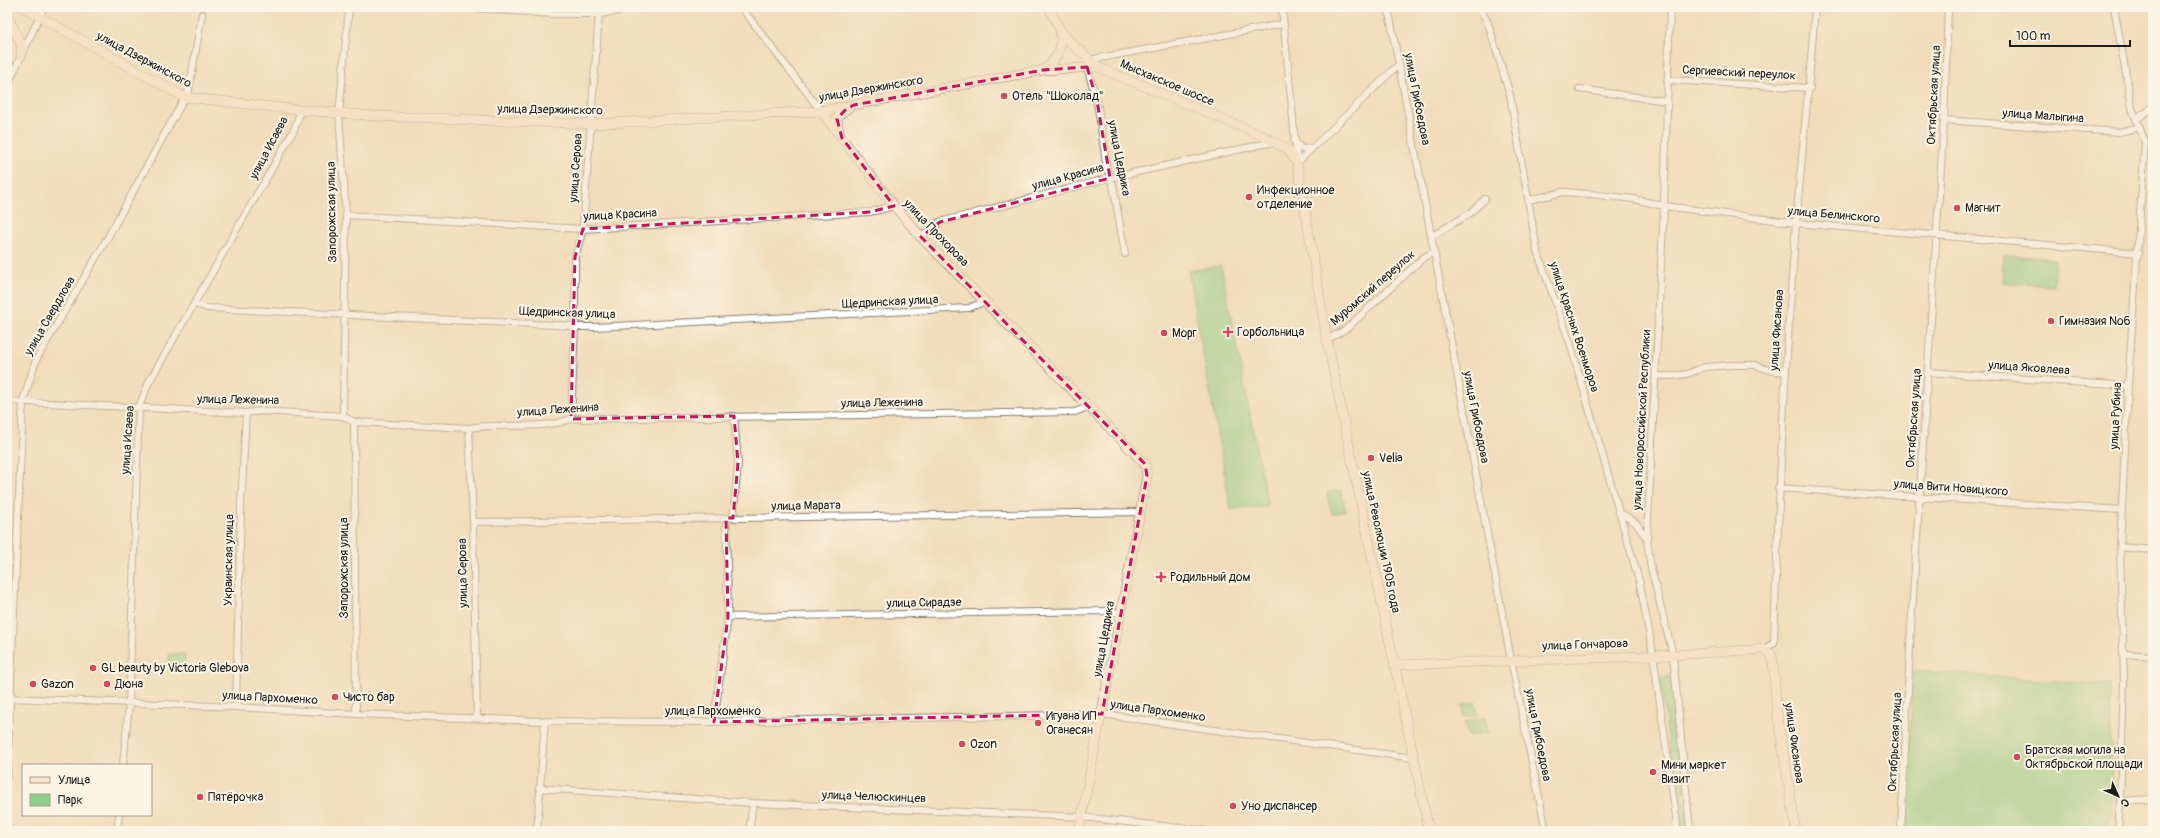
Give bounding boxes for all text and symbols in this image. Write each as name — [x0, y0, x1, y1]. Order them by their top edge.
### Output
scale bar — [2010, 22, 2130, 48]
street label: улица Дзержинского — [93, 28, 195, 92]
text: 100 m — [2016, 29, 2051, 44]
street label: Октябрьская улица — [1924, 44, 1944, 145]
street label: улица Грибоедова — [1401, 51, 1433, 147]
street label: Мысхакское шоссе — [1118, 56, 1216, 110]
street label: Сергиевский переулок — [1682, 63, 1796, 83]
street label: улица Дзержинского — [817, 72, 925, 106]
place label: Отель "Шоколад" — [1012, 89, 1104, 104]
marker: Отель "Шоколад" — [999, 91, 1009, 101]
street label: улица Дзержинского — [496, 102, 603, 118]
street label: улица Малыгина — [2001, 106, 2085, 126]
street label: улица Исаева — [246, 114, 292, 183]
street label: улица Цедрика — [1104, 118, 1134, 198]
street label: улица Серова — [566, 132, 586, 204]
street label: улица Красина — [1030, 160, 1106, 194]
street label: Запорожская улица — [324, 161, 340, 263]
place label: Инфекционное отделение — [1257, 183, 1334, 212]
marker: Инфекционное отделение — [1244, 192, 1254, 202]
street label: улица Прохорова — [899, 195, 972, 270]
place label: Магнит — [1965, 201, 2001, 216]
street label: улица Белинского — [1786, 203, 1881, 227]
marker: Магнит — [1952, 203, 1962, 213]
street label: улица Красина — [582, 206, 658, 224]
street label: Муромский переулок — [1328, 247, 1418, 329]
street label: улица Красных Военморов — [1545, 259, 1602, 394]
street label: улица Свердлова — [21, 273, 79, 359]
street label: улица Фисанова — [1767, 288, 1787, 372]
street label: Щедринская улица — [841, 292, 939, 312]
street label: Щедринская улица — [518, 304, 616, 322]
place label: Гимназия №6 — [2059, 314, 2130, 329]
marker: Гимназия №6 — [2046, 316, 2056, 326]
place label: Горбольница — [1237, 325, 1305, 340]
place label: Морг — [1172, 326, 1197, 341]
marker: Горбольница — [1222, 326, 1234, 338]
marker: Морг — [1159, 328, 1169, 338]
street label: улица Новороссийской Республики — [1630, 329, 1654, 512]
street label: улица Яковлева — [1987, 358, 2071, 378]
street label: Октябрьская улица — [1903, 367, 1925, 468]
street label: улица Грибоедова — [1460, 369, 1492, 465]
street label: улица Рубина — [2107, 382, 2125, 451]
street label: улица Леженина — [196, 392, 280, 408]
street label: улица Леженина — [840, 395, 924, 411]
street label: улица Леженина — [516, 400, 600, 420]
street label: улица Исаева — [118, 405, 138, 476]
place label: Velia — [1379, 451, 1403, 466]
marker: Velia — [1366, 453, 1376, 463]
street label: улица Революции 1905 года — [1358, 469, 1403, 615]
street label: улица Вити Новицкого — [1892, 476, 2009, 500]
street label: улица Марата — [770, 498, 841, 514]
street label: Украинская улица — [221, 513, 237, 606]
street label: Запорожская улица — [337, 517, 352, 619]
street label: улица Серова — [455, 538, 471, 609]
place label: Родильный дом — [1170, 570, 1250, 585]
marker: Родильный дом — [1155, 571, 1167, 583]
street label: улица Сирадзе — [885, 595, 962, 611]
street label: улица Цедрика — [1090, 599, 1118, 679]
street label: улица Гончарова — [1541, 636, 1629, 654]
place label: GL beauty by Victoria Glebova — [101, 661, 249, 676]
marker: GL beauty by Victoria Glebova — [88, 663, 98, 673]
place label: Gazon — [41, 677, 74, 692]
place label: Дюна — [114, 677, 144, 692]
marker: Gazon — [28, 679, 38, 689]
marker: Дюна — [102, 679, 112, 689]
street label: улица Грибоедова — [1522, 687, 1554, 783]
street label: улица Пархоменко — [221, 688, 319, 708]
place label: Чисто бар — [343, 690, 395, 705]
street label: Октябрьская улица — [1885, 691, 1905, 792]
marker: Чисто бар — [330, 692, 340, 702]
street label: улица Пархоменко — [1109, 697, 1207, 725]
street label: улица Фисанова — [1781, 701, 1807, 785]
street label: улица Пархоменко — [664, 704, 761, 719]
place label: Игуана ИП Оганесян — [1046, 709, 1097, 738]
marker: Игуана ИП Оганесян — [1033, 718, 1043, 728]
place label: Ozon — [970, 737, 997, 752]
marker: Ozon — [957, 739, 967, 749]
place label: Братская могила на Октябрьской площади — [2025, 743, 2143, 772]
marker: Братская могила на Октябрьской площади — [2012, 752, 2022, 762]
place label: Мини маркет Визит — [1661, 758, 1726, 787]
legend — [22, 764, 152, 816]
marker: Мини маркет Визит — [1648, 767, 1658, 777]
text: Улица — [58, 773, 90, 788]
north arrow — [2098, 776, 2138, 816]
street label: улица Челюскинцев — [821, 788, 926, 806]
place label: Пятёрочка — [208, 790, 264, 805]
marker: Пятёрочка — [195, 792, 205, 802]
text: Парк — [58, 793, 83, 808]
text: С — [2118, 796, 2132, 810]
place label: Уно диспансер — [1241, 799, 1318, 814]
marker: Уно диспансер — [1228, 801, 1238, 811]

